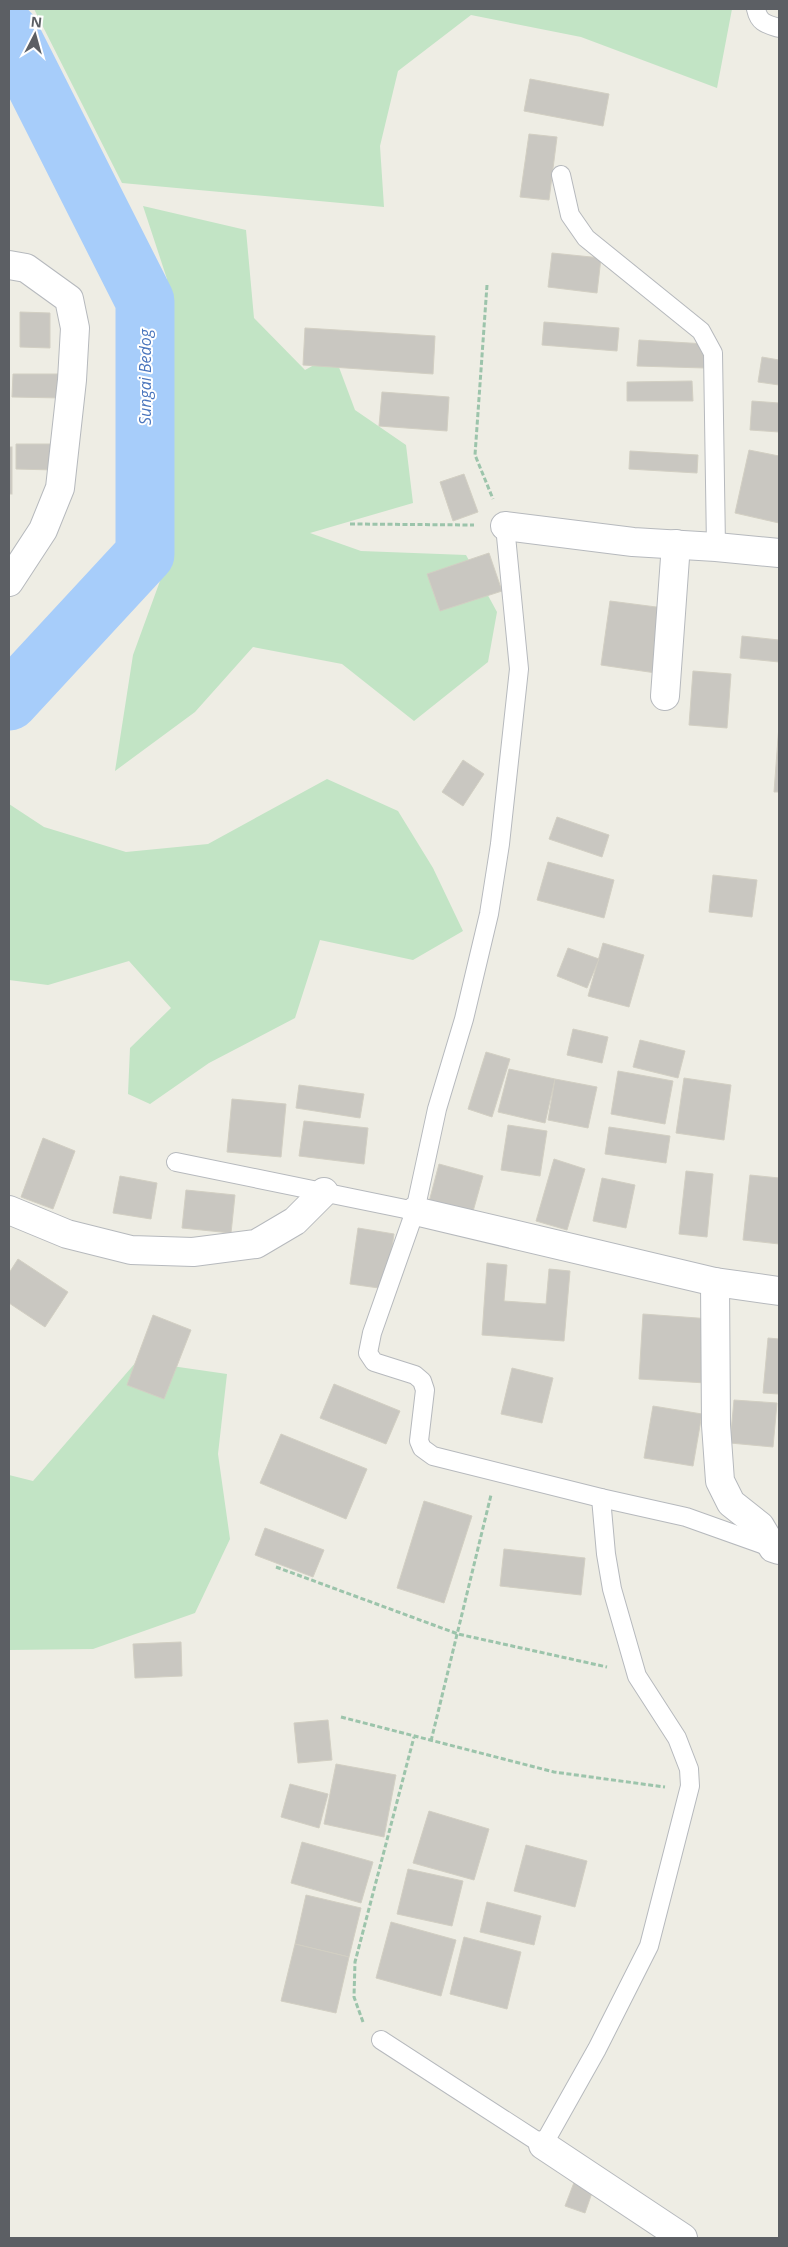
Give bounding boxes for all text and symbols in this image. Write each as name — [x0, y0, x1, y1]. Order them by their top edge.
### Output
north arrow — [10, 10, 60, 60]
text: N — [30, 12, 43, 32]
water label: Sungai Bedog — [134, 328, 156, 425]

